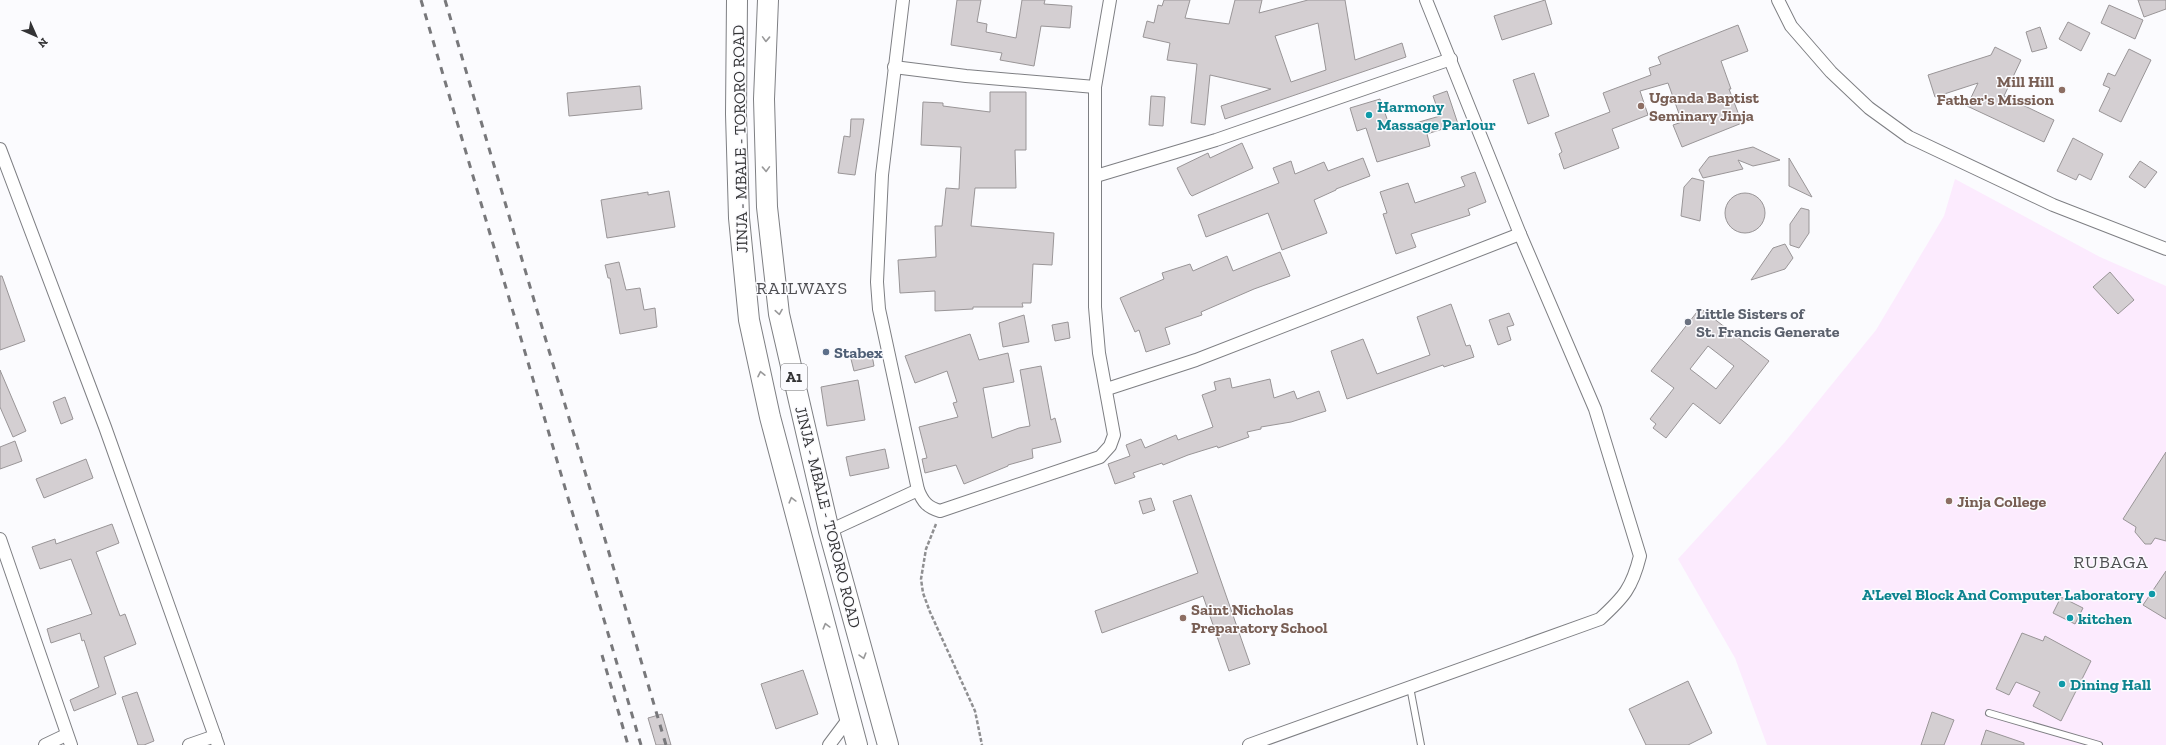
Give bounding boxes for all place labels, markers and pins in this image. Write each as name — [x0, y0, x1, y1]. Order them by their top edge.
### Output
place label: Mill Hill Father's Mission — [1936, 72, 2055, 109]
marker: Mill Hill Father's Mission — [2057, 85, 2067, 95]
place label: Uganda Baptist Seminary Jinja — [1649, 88, 1760, 125]
place label: Harmony Massage Parlour — [1377, 97, 1496, 134]
marker: Uganda Baptist Seminary Jinja — [1636, 101, 1646, 111]
marker: Harmony Massage Parlour — [1364, 110, 1374, 120]
place label: Little Sisters of St. Francis Generate — [1696, 304, 1840, 341]
marker: Little Sisters of St. Francis Generate — [1683, 317, 1693, 327]
place label: Stabex — [834, 343, 883, 362]
marker: Stabex — [821, 347, 831, 357]
place label: Jinja College — [1957, 492, 2047, 511]
marker: Jinja College — [1944, 496, 1954, 506]
place label: A'Level Block And Computer Laboratory — [1862, 585, 2145, 604]
marker: A'Level Block And Computer Laboratory — [2147, 589, 2157, 599]
place label: Saint Nicholas Preparatory School — [1191, 600, 1328, 637]
place label: kitchen — [2078, 609, 2133, 628]
marker: Saint Nicholas Preparatory School — [1178, 613, 1188, 623]
marker: kitchen — [2065, 613, 2075, 623]
place label: Dining Hall — [2070, 675, 2151, 694]
marker: Dining Hall — [2057, 679, 2067, 689]

